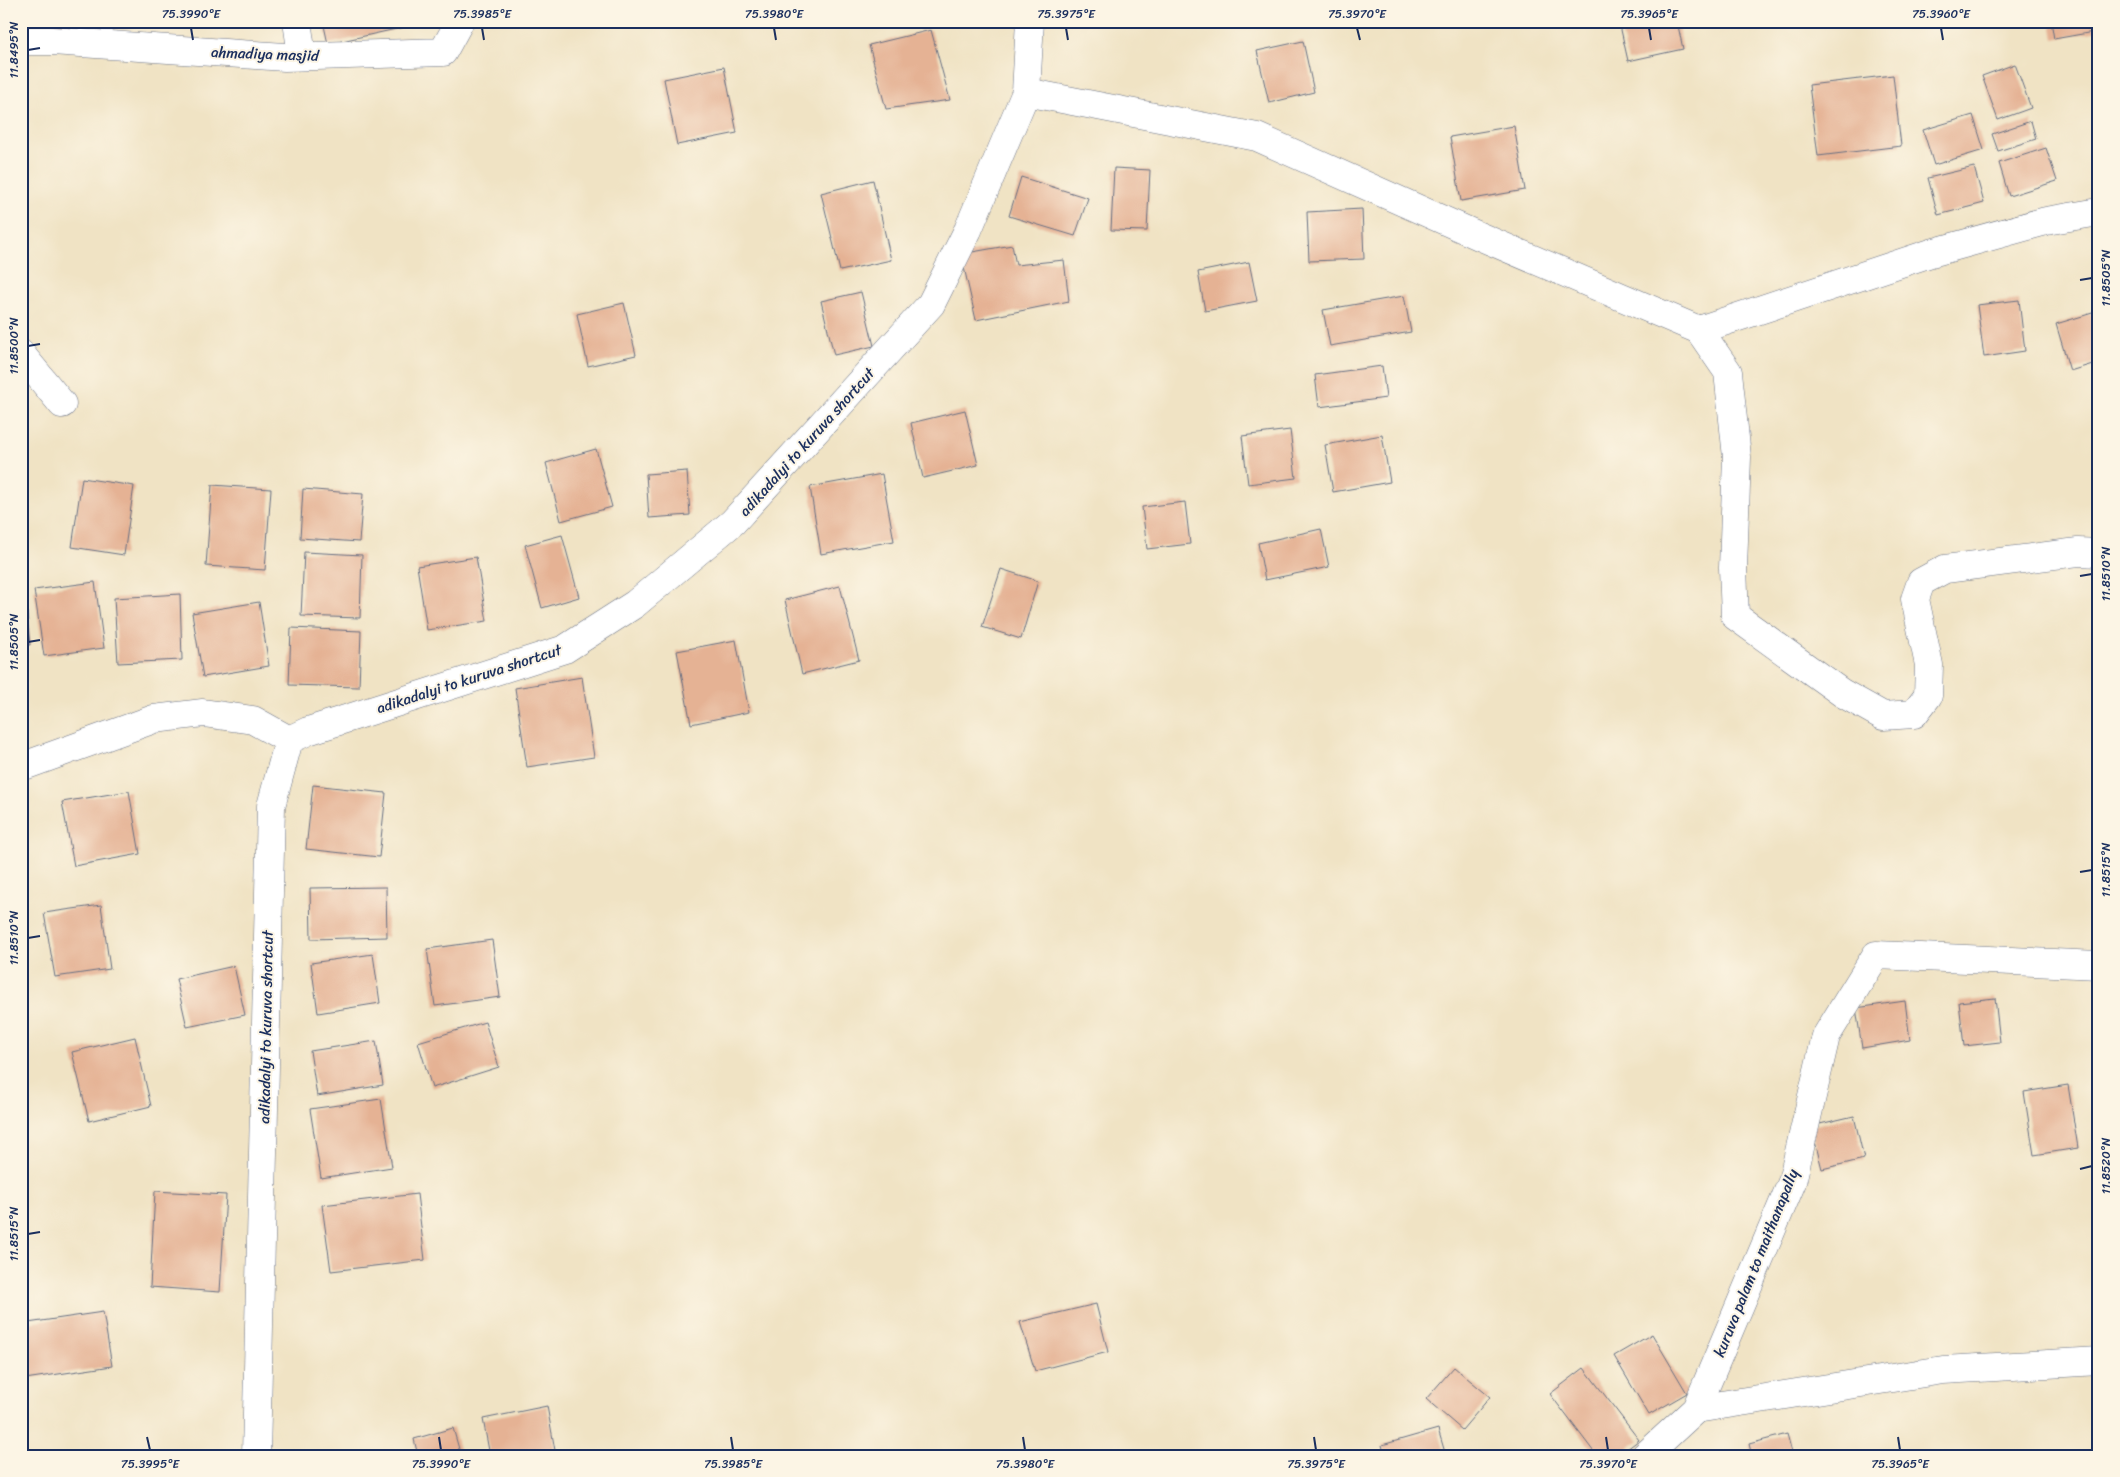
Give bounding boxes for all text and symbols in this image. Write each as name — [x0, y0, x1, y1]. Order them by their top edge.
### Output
text: 75.3990°E — [162, 3, 222, 25]
text: 75.3985°E — [453, 3, 512, 25]
text: 75.3980°E — [745, 3, 805, 25]
text: 75.3975°E — [1037, 3, 1096, 25]
text: 75.3970°E — [1328, 3, 1387, 25]
text: 75.3965°E — [1620, 3, 1679, 25]
text: 75.3960°E — [1912, 3, 1971, 25]
text: 11.8495°N — [3, 21, 25, 78]
street label: ahmadiya masjid — [211, 39, 320, 69]
text: 11.8505°N — [2095, 249, 2117, 306]
text: 11.8500°N — [3, 317, 25, 375]
street label: adikadalyi to kuruva shortcut — [733, 361, 882, 522]
text: 11.8510°N — [2095, 546, 2117, 601]
text: 11.8505°N — [3, 613, 25, 670]
street label: adikadalyi to kuruva shortcut — [373, 636, 566, 721]
text: 11.8515°N — [2095, 842, 2117, 897]
text: 11.8510°N — [3, 910, 25, 965]
street label: adikadalyi to kuruva shortcut — [251, 929, 281, 1124]
text: 11.8520°N — [2095, 1137, 2117, 1194]
street label: kuruva palam to maithanapally — [1706, 1165, 1806, 1361]
text: 11.8515°N — [3, 1206, 25, 1261]
text: 75.3995°E — [121, 1453, 180, 1475]
text: 75.3990°E — [412, 1453, 472, 1475]
text: 75.3985°E — [704, 1453, 763, 1475]
text: 75.3980°E — [996, 1453, 1056, 1475]
text: 75.3975°E — [1287, 1453, 1346, 1475]
text: 75.3970°E — [1579, 1453, 1638, 1475]
text: 75.3965°E — [1871, 1453, 1930, 1475]

